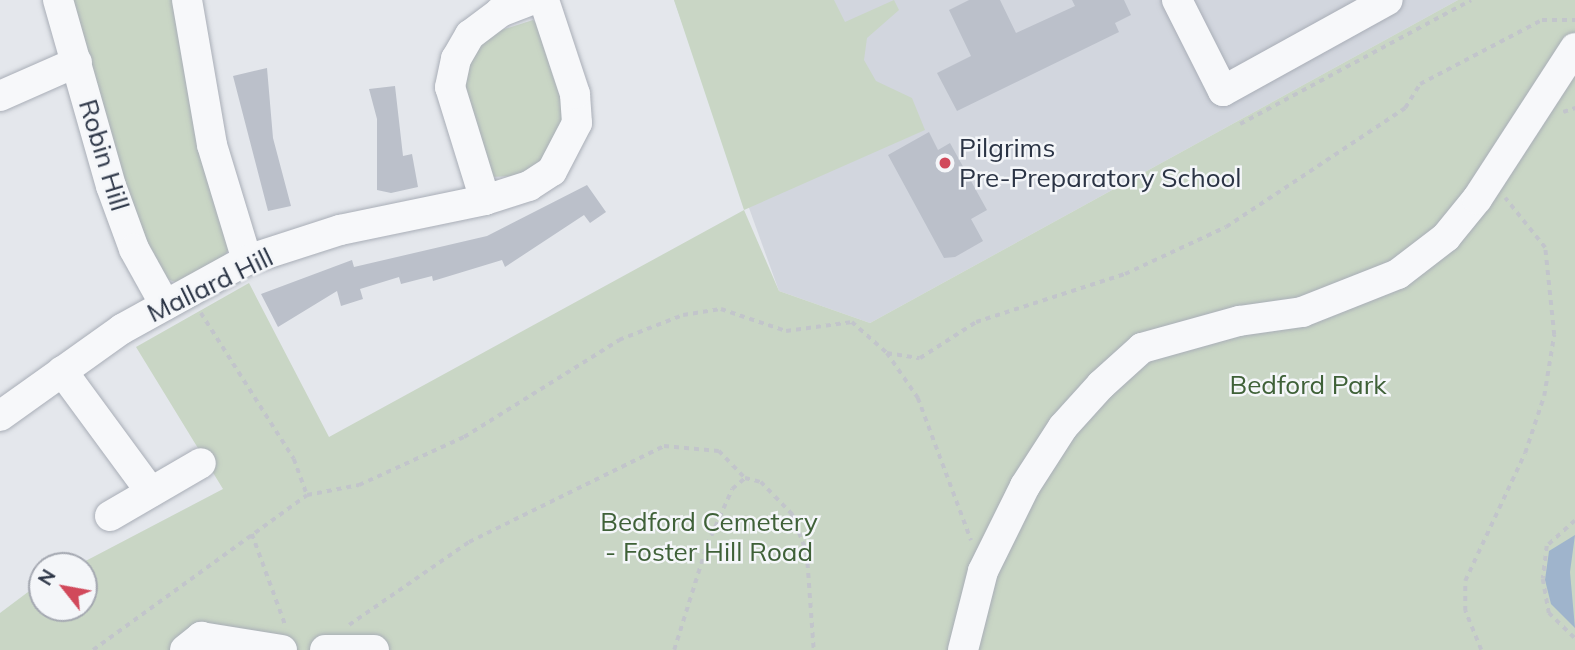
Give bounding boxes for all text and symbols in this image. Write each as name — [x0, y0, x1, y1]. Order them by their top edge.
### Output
street label: Robin Hill — [72, 96, 136, 214]
place label: Pilgrims Pre-Preparatory School — [959, 132, 1242, 194]
marker: Pilgrims Pre-Preparatory School — [937, 155, 953, 171]
street label: Mallard Hill — [142, 241, 278, 329]
park label: Bedford Park — [1229, 369, 1387, 401]
park label: Bedford Cemetery - Foster Hill Road — [600, 506, 818, 568]
north arrow — [28, 552, 98, 622]
text: N — [33, 565, 61, 590]

